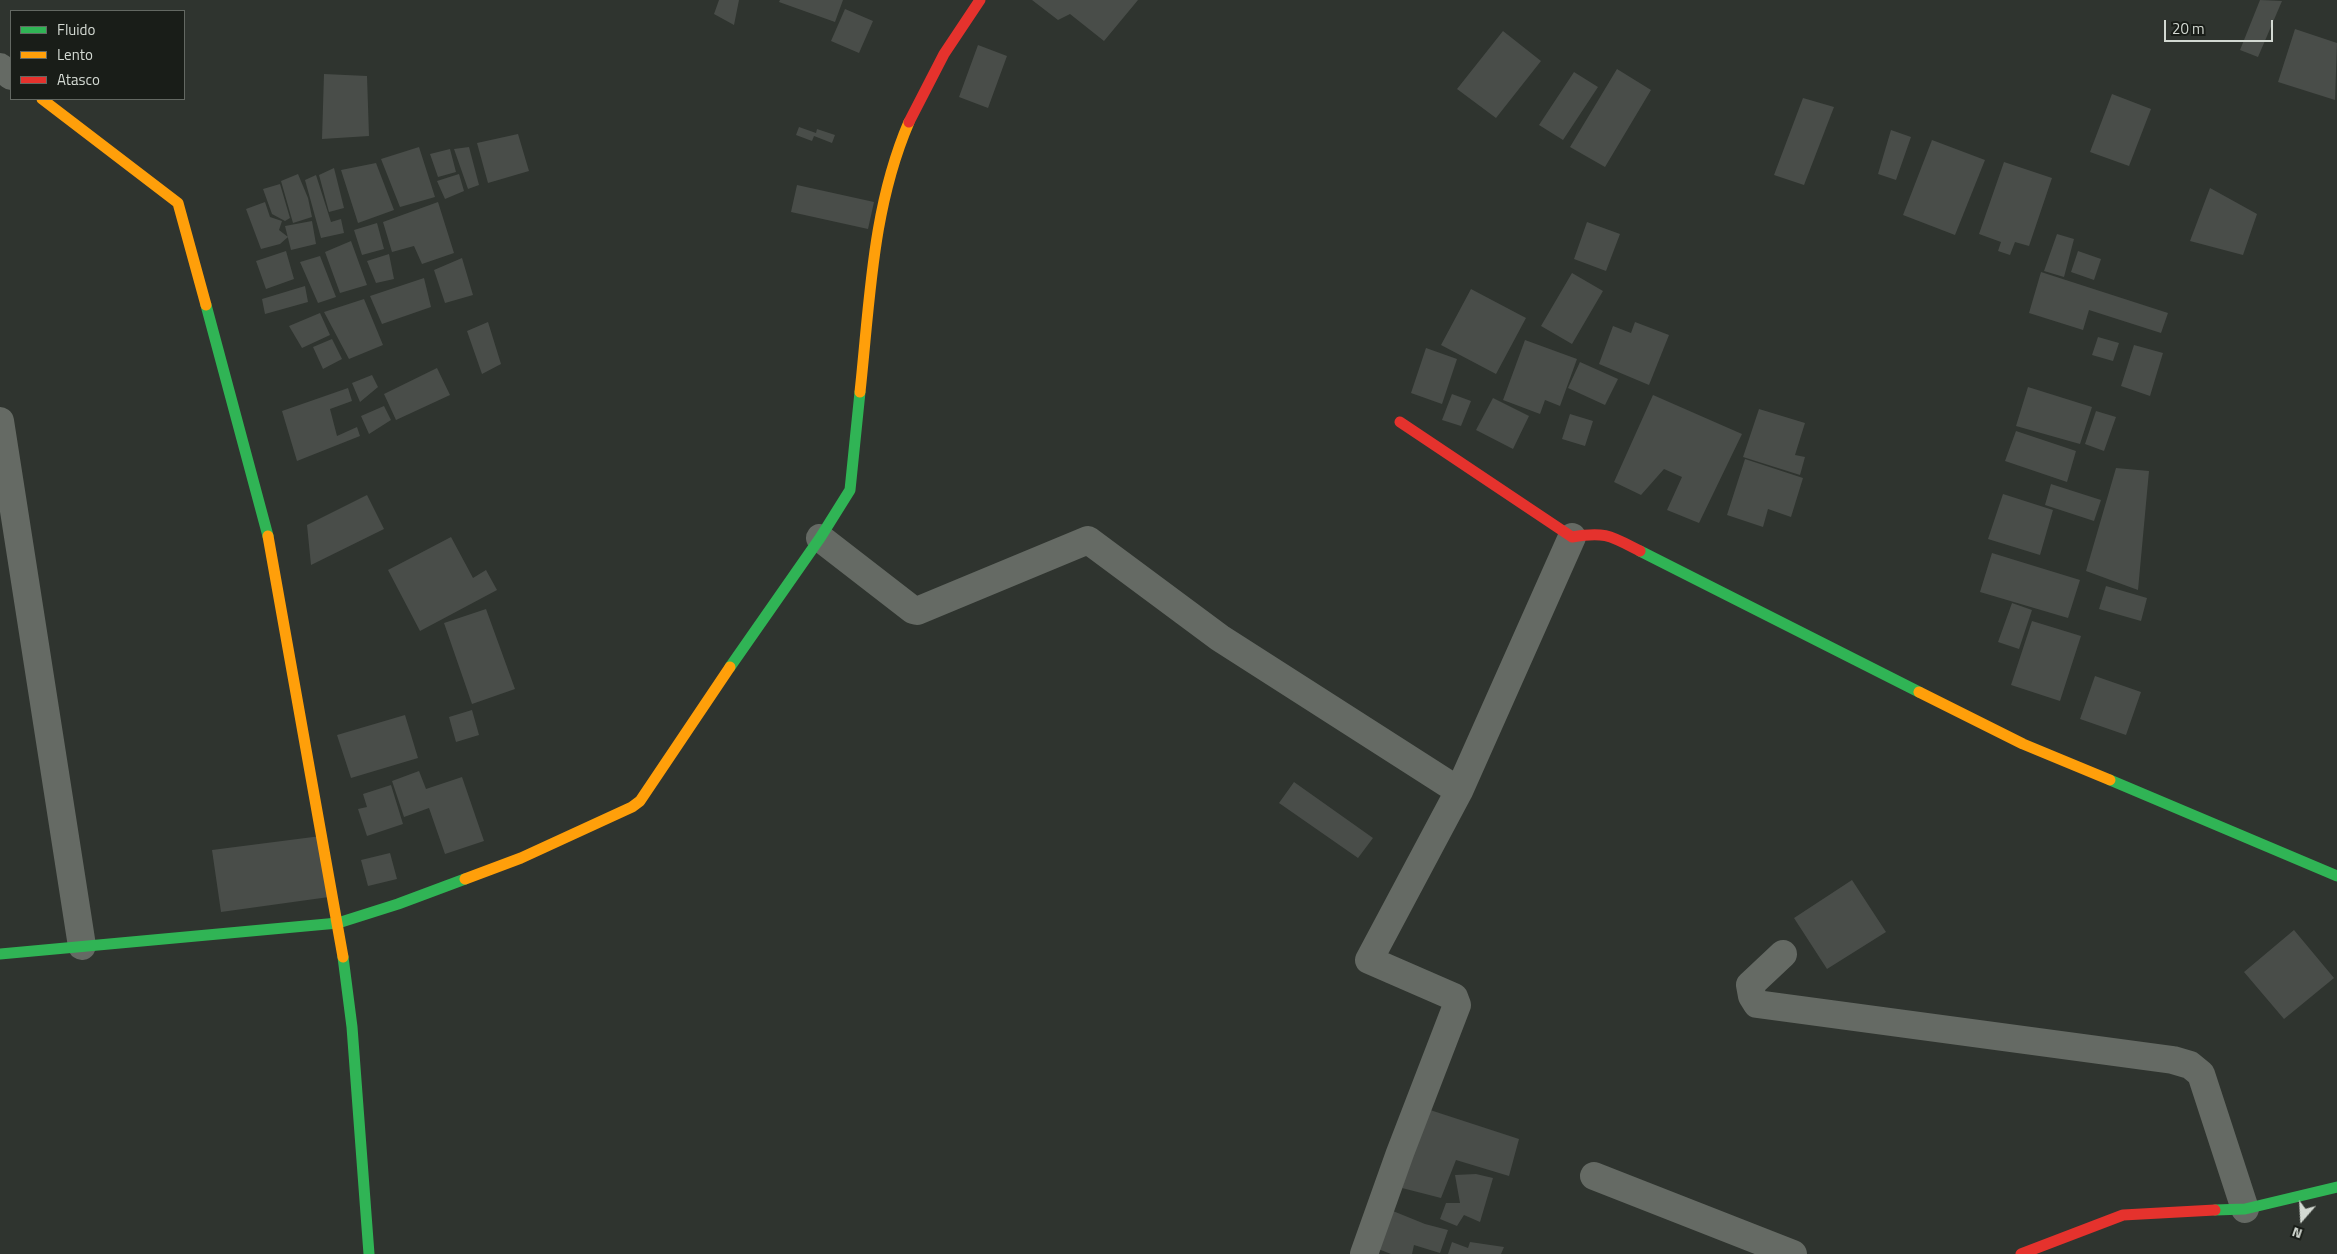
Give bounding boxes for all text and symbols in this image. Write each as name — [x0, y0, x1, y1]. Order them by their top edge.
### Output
legend — [10, 10, 185, 100]
scale bar — [2167, 10, 2276, 42]
text: 20 m — [2172, 17, 2205, 40]
text: Fluido — [57, 18, 95, 41]
text: Lento — [57, 43, 93, 66]
text: Atasco — [57, 68, 100, 91]
north arrow — [2277, 1194, 2327, 1244]
text: N — [2289, 1222, 2305, 1245]

